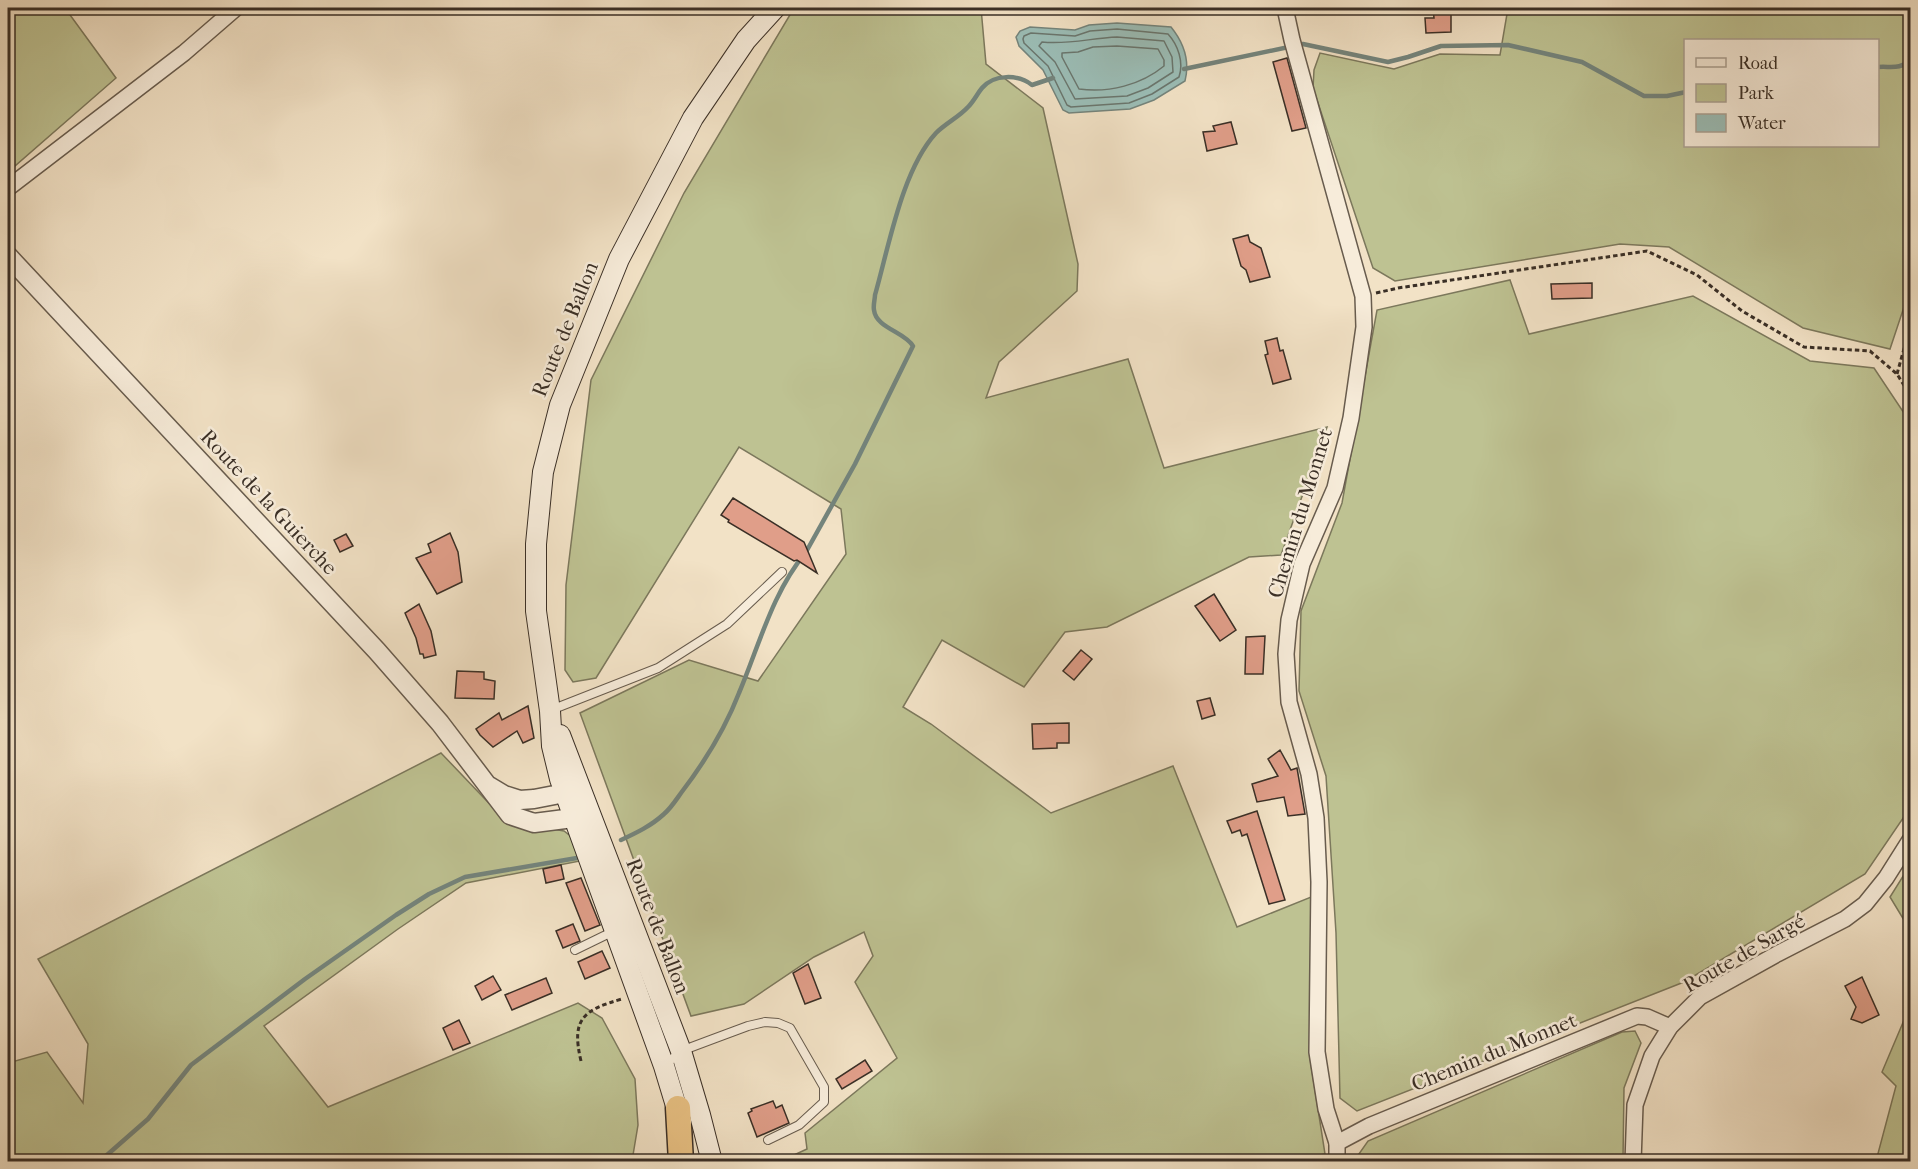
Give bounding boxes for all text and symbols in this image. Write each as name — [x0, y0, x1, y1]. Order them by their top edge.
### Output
legend — [1684, 39, 1879, 147]
text: Road — [1738, 53, 1778, 74]
text: Park — [1738, 83, 1775, 104]
text: Water — [1737, 113, 1786, 134]
street label: Route de Ballon — [527, 258, 603, 400]
street label: Route de la Guierche — [196, 425, 342, 579]
street label: Chemin du Monnet — [1263, 425, 1337, 601]
street label: Route de Ballon — [621, 855, 695, 997]
street label: Route de Sargé — [1679, 908, 1809, 998]
street label: Chemin du Monnet — [1408, 1008, 1581, 1096]

